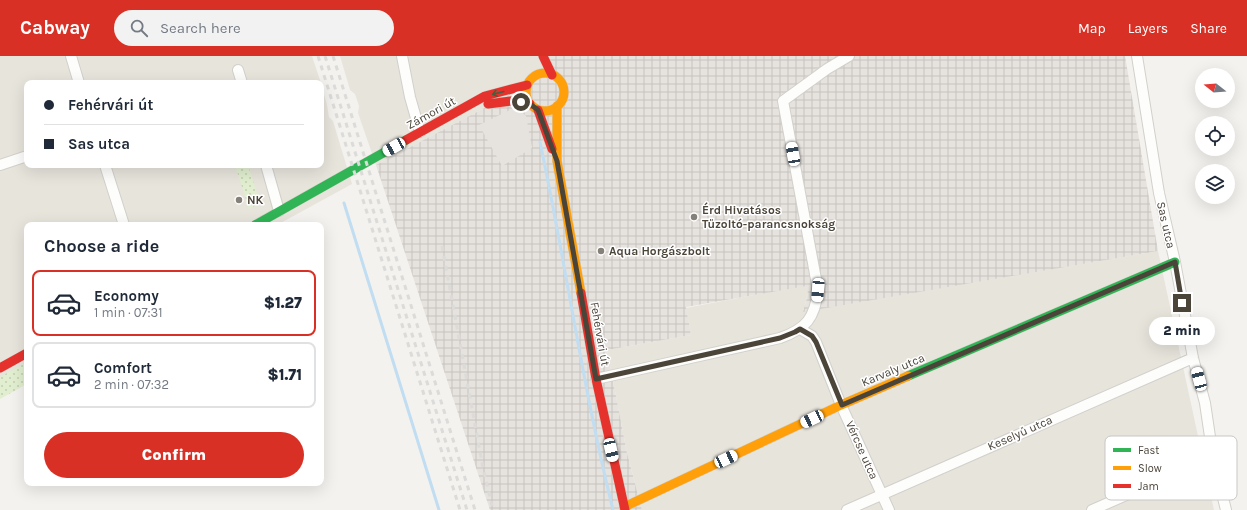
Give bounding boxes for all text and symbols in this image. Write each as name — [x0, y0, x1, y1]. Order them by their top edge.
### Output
search box — [114, 10, 394, 46]
text: Cabway — [20, 17, 90, 39]
icon: search — [128, 17, 150, 39]
text: Search here — [160, 19, 241, 37]
text: Map — [1078, 20, 1106, 37]
text: Layers — [1128, 20, 1168, 37]
text: Share — [1190, 20, 1227, 37]
north arrow — [1195, 68, 1235, 108]
map controls — [1195, 68, 1235, 204]
one-way arrow — [492, 89, 505, 97]
route start — [512, 93, 530, 111]
street label: Zámori út — [404, 94, 458, 132]
text: Fehérvári út — [68, 96, 153, 114]
button: locate — [1195, 116, 1235, 156]
text: Sas utca — [68, 135, 130, 153]
car — [381, 136, 407, 158]
car — [785, 141, 801, 167]
button: layers — [1195, 164, 1235, 204]
place label: NK — [247, 193, 264, 207]
marker: NK — [234, 195, 244, 205]
street label: Sas utca — [1154, 200, 1178, 250]
place label: Érd Hivatásos Tűzoltó-parancsnokság — [702, 202, 835, 231]
marker: Érd Hivatásos Tűzoltó-parancsnokság — [689, 212, 699, 222]
text: Choose a ride — [44, 235, 159, 257]
place label: Aqua Horgászbolt — [609, 244, 710, 258]
marker: Aqua Horgászbolt — [596, 246, 606, 256]
car — [811, 278, 825, 302]
icon: car — [46, 285, 82, 321]
text: Economy — [94, 287, 159, 305]
text: $1.27 — [264, 294, 302, 312]
route end — [1173, 294, 1191, 312]
street label: Fehérvári út — [587, 301, 613, 368]
text: 1 min · 07:31 — [94, 305, 163, 320]
callout: 2 min — [1149, 317, 1215, 345]
text: 2 min — [1163, 323, 1201, 338]
street label: Karvaly utca — [859, 350, 927, 390]
icon: car — [46, 357, 82, 393]
text: Comfort — [94, 359, 152, 377]
text: $1.71 — [268, 366, 302, 384]
car — [1190, 366, 1208, 392]
text: 2 min · 07:32 — [94, 377, 169, 392]
car — [799, 408, 825, 430]
street label: Keselyű utca — [985, 412, 1055, 454]
street label: Vércse utca — [843, 418, 881, 482]
button: Confirm — [44, 432, 304, 478]
legend — [1105, 436, 1237, 500]
car — [602, 437, 620, 463]
text: Fast — [1138, 444, 1159, 457]
car — [713, 448, 739, 470]
text: Slow — [1138, 462, 1162, 475]
text: Jam — [1138, 480, 1159, 493]

